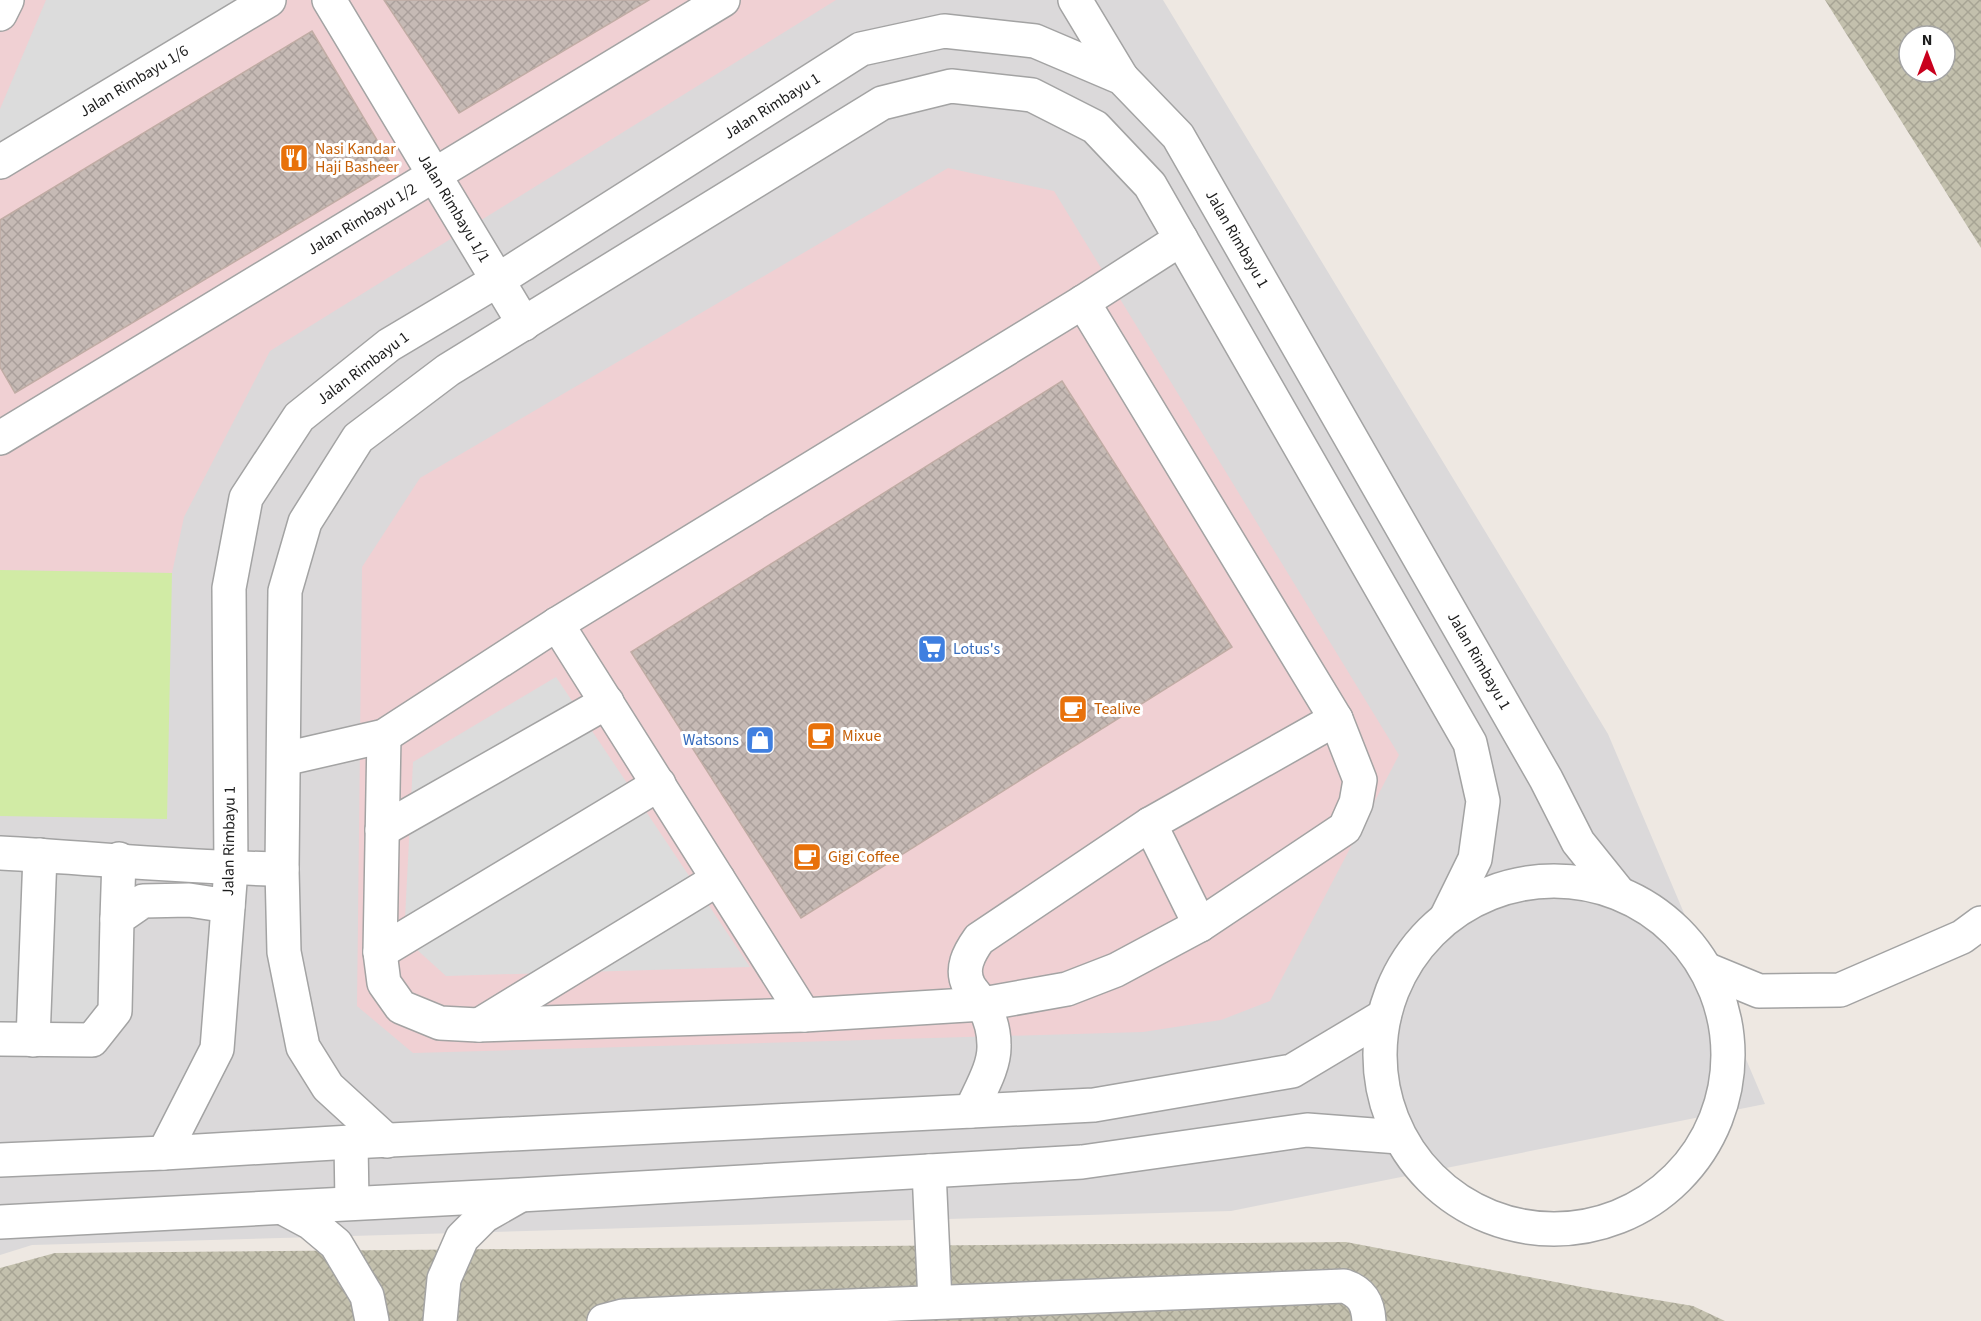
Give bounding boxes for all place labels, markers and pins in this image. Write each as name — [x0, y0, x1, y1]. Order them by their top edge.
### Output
place label: Nasi Kandar Haji Basheer — [315, 138, 399, 178]
restaurant icon: Nasi Kandar Haji Basheer — [278, 142, 310, 174]
supermarket icon: Lotus's — [916, 633, 948, 665]
place label: Lotus's — [953, 638, 1000, 660]
cafe icon: Tealive — [1057, 693, 1089, 725]
place label: Tealive — [1094, 698, 1141, 720]
cafe icon: Mixue — [805, 720, 837, 752]
shop icon: Watsons — [744, 724, 776, 756]
place label: Mixue — [842, 725, 881, 747]
place label: Watsons — [683, 729, 739, 751]
cafe icon: Gigi Coffee — [791, 841, 823, 873]
place label: Gigi Coffee — [828, 846, 900, 868]

